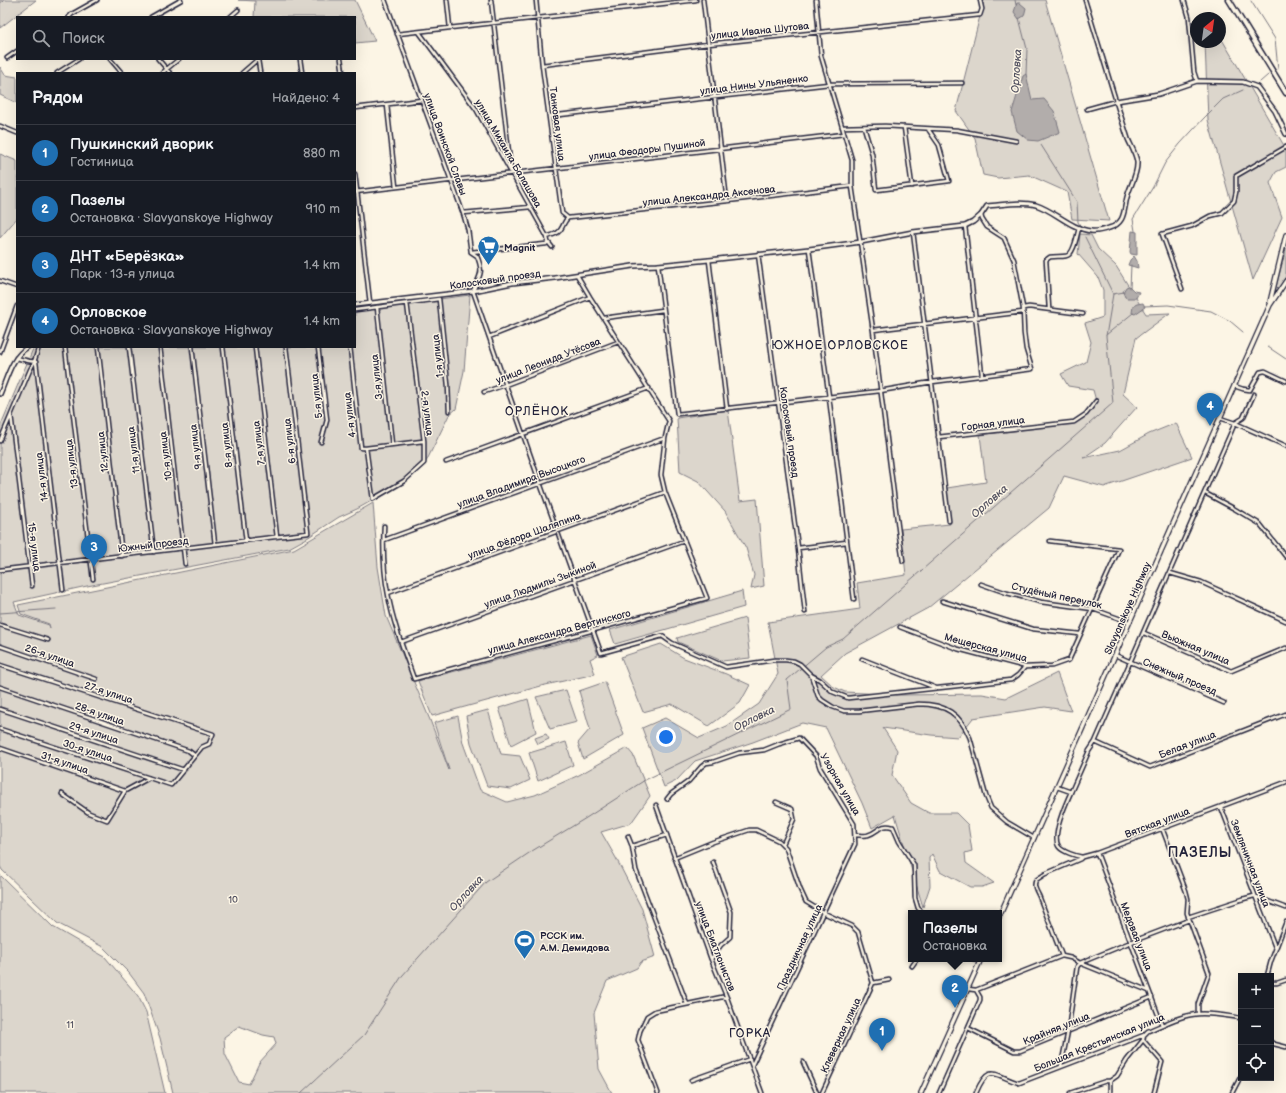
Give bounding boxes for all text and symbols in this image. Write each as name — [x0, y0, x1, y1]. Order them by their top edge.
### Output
north arrow — [1190, 12, 1226, 48]
search box — [16, 16, 356, 60]
street label: улица Ивана Шутова — [711, 20, 810, 42]
icon: search — [30, 27, 52, 49]
text: Поиск — [62, 29, 105, 48]
water label: Орловка — [1008, 48, 1025, 94]
street label: улица Нины Ульяненко — [699, 72, 809, 98]
street label: Танковая улица — [546, 86, 568, 162]
text: Рядом — [32, 88, 83, 108]
text: Найдено: 4 — [272, 90, 340, 106]
street label: улица Воинской Славы — [421, 92, 469, 197]
street label: улица Михаила Балашова — [472, 97, 544, 210]
text: Пушкинский дворик — [70, 135, 213, 154]
street label: улица Феодоры Пушиной — [588, 137, 706, 163]
text: 1 — [42, 145, 48, 161]
text: 880 m — [303, 145, 340, 161]
text: Гостиница — [70, 154, 134, 170]
street label: улица Александра Аксенова — [642, 183, 776, 209]
text: Пазелы — [70, 191, 125, 210]
text: 2 — [41, 201, 49, 217]
text: 910 m — [306, 201, 340, 217]
text: Остановка · Slavyanskoye Highway — [70, 210, 273, 226]
supermarket icon: Magnit — [476, 234, 502, 267]
place label: Magnit — [504, 242, 536, 254]
text: ДНТ «Берёзка» — [70, 247, 185, 266]
text: 3 — [41, 257, 49, 273]
text: 1.4 km — [304, 257, 340, 273]
text: Парк · 13-я улица — [70, 266, 175, 282]
street label: Колосковый проезд — [449, 268, 541, 292]
text: Орловское — [70, 303, 147, 322]
text: 4 — [41, 313, 49, 329]
text: 1.4 km — [304, 313, 340, 329]
text: Остановка · Slavyanskoye Highway — [70, 322, 273, 338]
street label: 1-я улица — [430, 334, 446, 378]
street label: улица Леонида Утёсова — [494, 335, 602, 386]
district label: ЮЖНОЕ ОРЛОВСКОЕ — [771, 338, 909, 353]
street label: 3-я улица — [369, 353, 385, 400]
street label: 5-я улица — [309, 373, 325, 419]
street label: Колосковый проезд — [777, 386, 801, 478]
street label: 2-я улица — [418, 390, 436, 437]
street label: 4-я улица — [341, 391, 359, 438]
pin: 4 — [1197, 393, 1223, 426]
district label: ОРЛЁНОК — [505, 403, 569, 419]
street label: Горная улица — [961, 414, 1026, 434]
street label: 6-я улица — [281, 417, 299, 464]
street label: 7-я улица — [250, 420, 268, 466]
street label: 8-я улица — [219, 422, 235, 468]
street label: 9-я улица — [187, 424, 205, 470]
street label: 11-я улица — [125, 426, 143, 474]
street label: 12-улица — [95, 431, 111, 473]
street label: 10-я улица — [157, 431, 175, 481]
street label: 13-я улица — [63, 438, 81, 489]
street label: 14-я улица — [33, 451, 51, 502]
street label: улица Владимира Высоцкого — [456, 453, 587, 511]
water label: Орловка — [968, 482, 1011, 521]
street label: улица Фёдора Шаляпина — [466, 510, 582, 562]
street label: 15-я улица — [25, 522, 43, 572]
pin: 3 — [81, 534, 107, 567]
street label: Южный проезд — [117, 535, 189, 555]
street label: улица Людмилы Зыкиной — [483, 559, 598, 611]
street label: Slavyanskoye Highway — [1102, 560, 1154, 656]
street label: Студёный переулок — [1010, 581, 1104, 612]
street label: улица Александра Вертинского — [487, 607, 632, 657]
street label: Вьюжная улица — [1160, 628, 1232, 668]
street label: Мещерская улица — [943, 631, 1029, 665]
street label: 26-я улица — [23, 642, 76, 670]
street label: Снежный проезд — [1141, 656, 1218, 698]
street label: 27-я улица — [83, 679, 135, 706]
street label: 28-я улица — [73, 700, 126, 728]
water label: Орловка — [731, 703, 777, 734]
street label: 29-я улица — [67, 719, 120, 747]
your location — [656, 727, 676, 747]
street label: Белая улица — [1157, 729, 1218, 761]
street label: 30-я улица — [61, 737, 114, 765]
street label: 31-я улица — [39, 749, 90, 777]
street label: Узорная улица — [818, 751, 863, 818]
street label: Вятская улица — [1123, 805, 1191, 841]
street label: Земляничная улица — [1228, 818, 1272, 909]
district label: ПАЗЕЛЫ — [1168, 844, 1232, 861]
water label: Орловка — [447, 872, 487, 914]
park label: 10 — [228, 894, 238, 906]
street label: улица Биатлонистов — [692, 900, 738, 994]
street label: Медовая улица — [1118, 900, 1155, 972]
street label: Праздничная улица — [775, 902, 825, 992]
popup — [908, 910, 1002, 962]
text: Пазелы — [923, 919, 978, 938]
sports icon: РССК им. А.М. Демидова — [512, 928, 538, 961]
place label: РССК им. А.М. Демидова — [539, 930, 609, 954]
text: Остановка — [923, 938, 987, 954]
map controls — [1238, 973, 1274, 1081]
button: + — [1238, 973, 1274, 1009]
pin: 2 — [942, 975, 968, 1008]
street label: Клеверная улица — [818, 996, 864, 1075]
button: − — [1238, 1009, 1274, 1045]
street label: Крайняя улица — [1021, 1010, 1092, 1048]
street label: Большая Крестьянская улица — [1032, 1011, 1167, 1075]
pin: 1 — [869, 1018, 895, 1051]
park label: 11 — [66, 1019, 74, 1031]
district label: ГОРКА — [729, 1026, 771, 1041]
button: locate — [1238, 1045, 1274, 1081]

